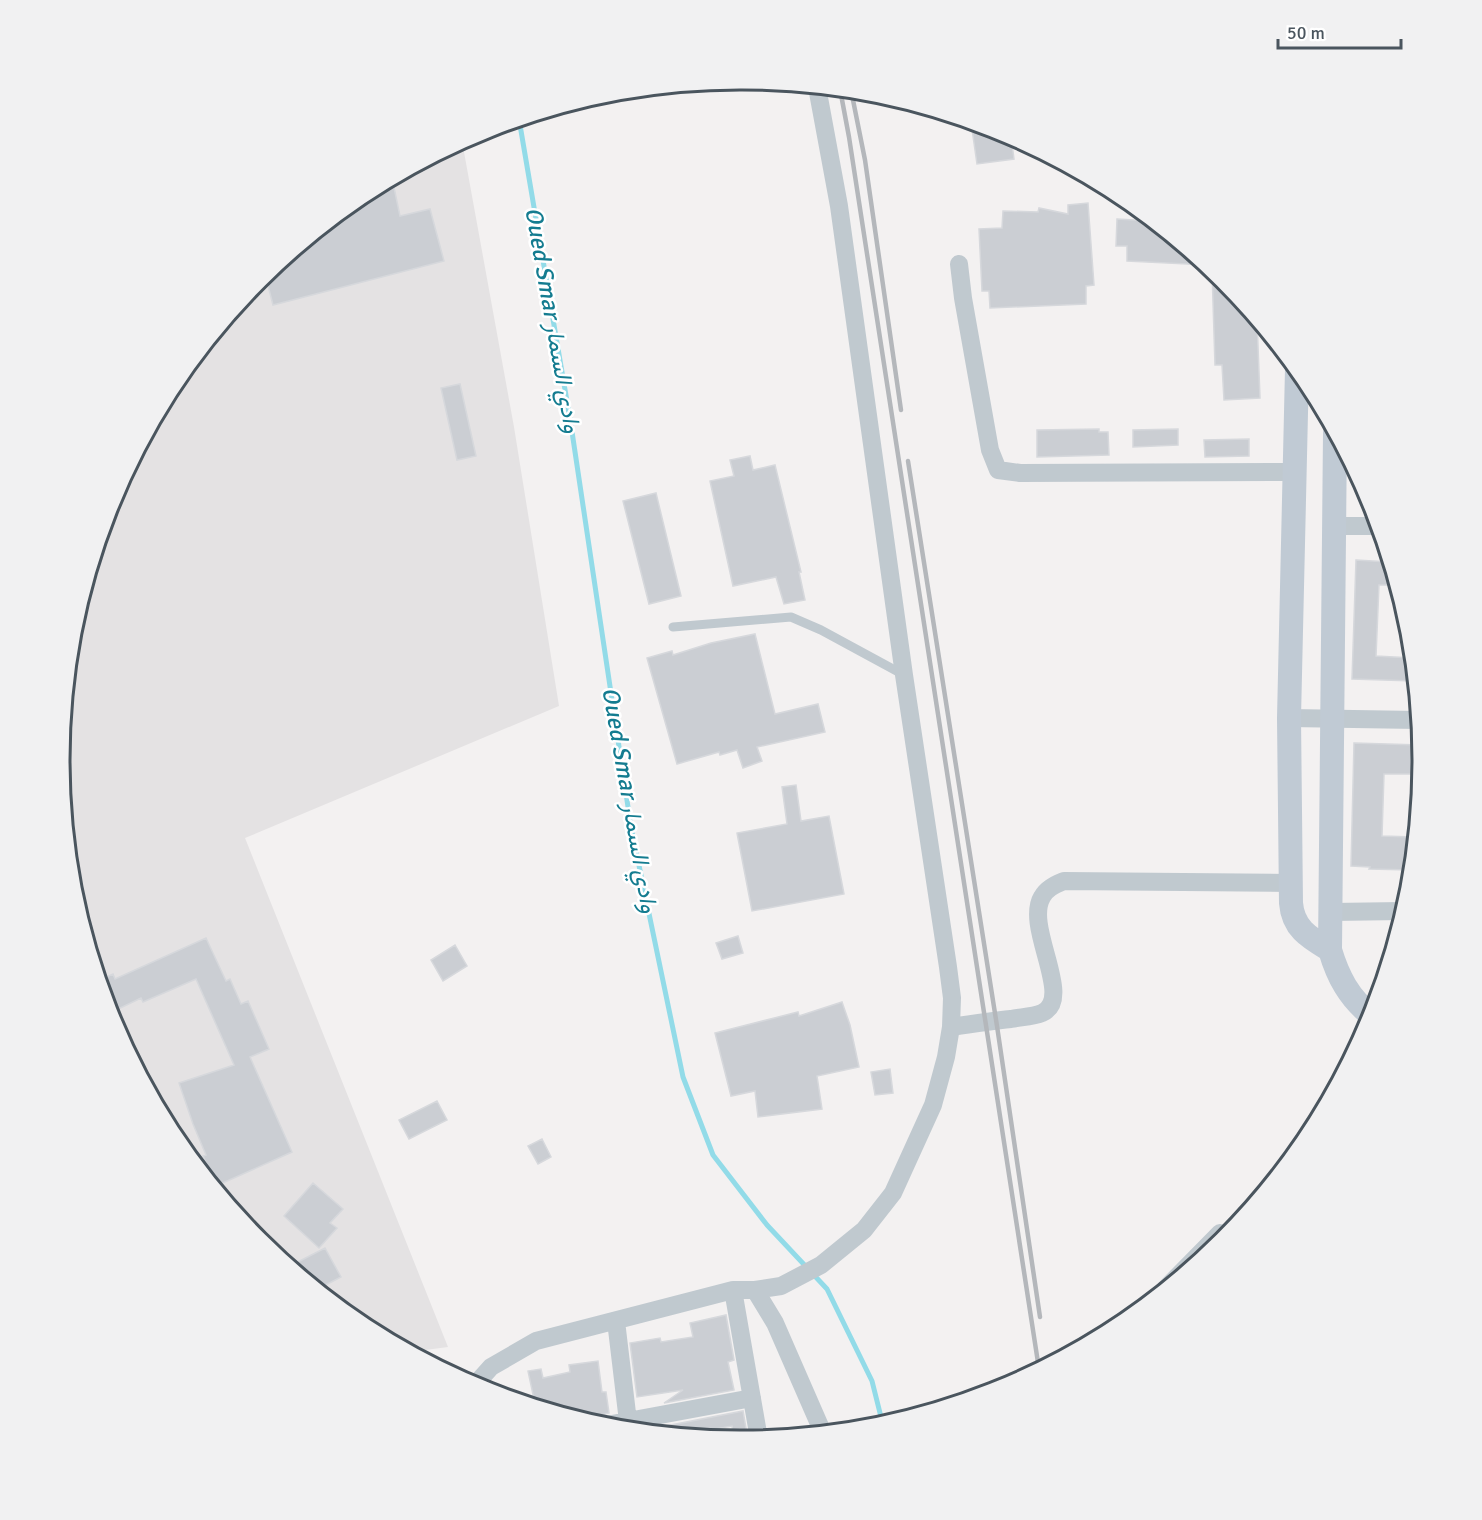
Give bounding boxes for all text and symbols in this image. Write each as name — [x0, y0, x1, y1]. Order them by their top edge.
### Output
scale bar — [1278, 12, 1401, 50]
text: 50 m — [1287, 22, 1325, 44]
water label: Oued Smar وادي السمار — [514, 205, 588, 436]
water label: Oued Smar وادي السمار — [591, 685, 665, 916]

